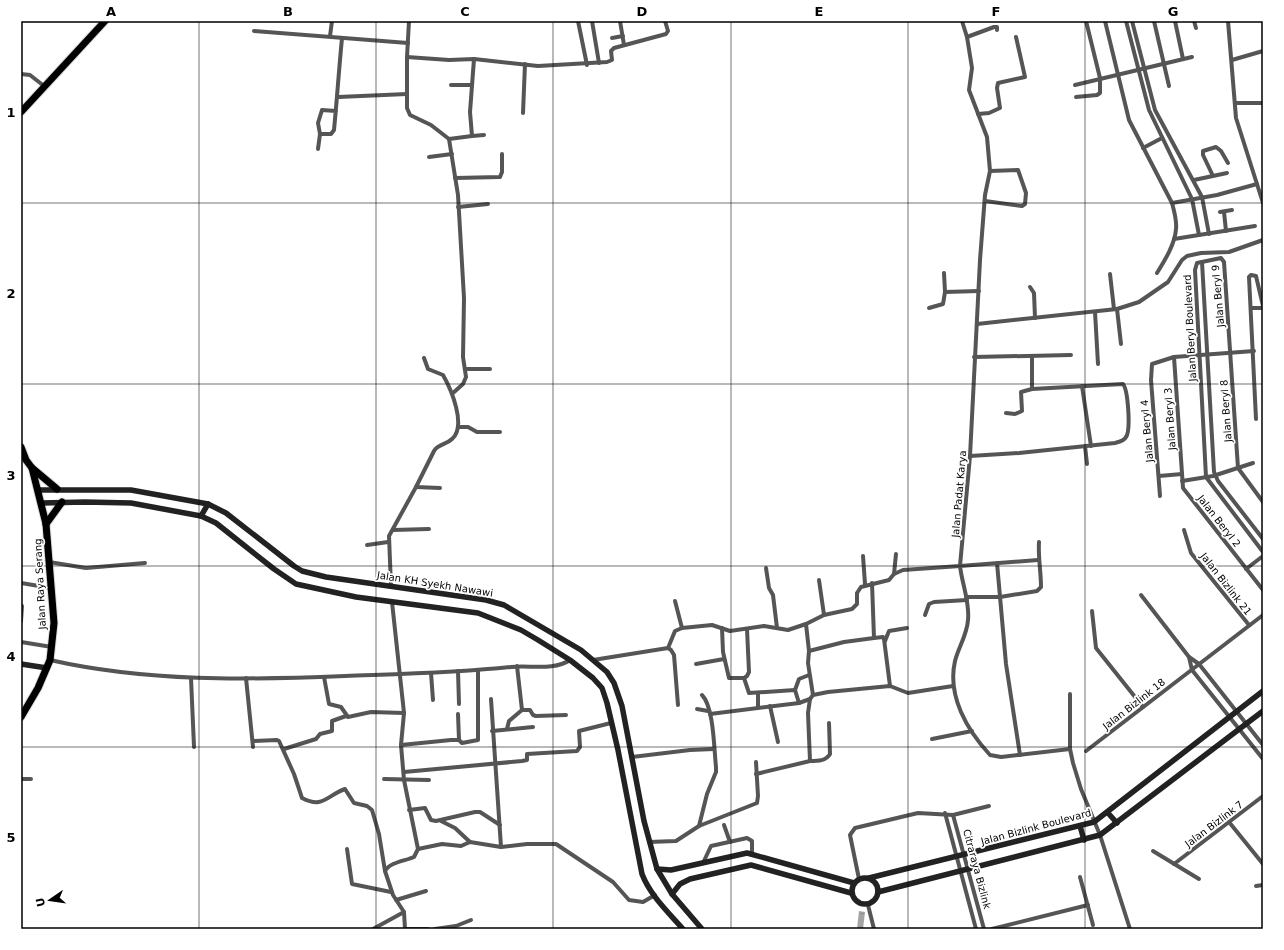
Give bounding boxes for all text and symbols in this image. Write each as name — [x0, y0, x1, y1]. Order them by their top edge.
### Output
text: A — [106, 4, 116, 19]
text: B — [283, 4, 293, 19]
text: C — [460, 4, 470, 19]
text: D — [637, 4, 648, 19]
text: E — [815, 4, 823, 19]
text: F — [992, 4, 1000, 19]
text: G — [1168, 4, 1178, 19]
text: 1 — [6, 105, 16, 120]
street label: Jalan Beryl 9 — [1210, 264, 1226, 329]
street label: Jalan Beryl Boulevard — [1182, 274, 1198, 383]
text: 2 — [6, 286, 16, 301]
street label: Jalan Beryl 8 — [1218, 379, 1234, 444]
street label: Jalan Beryl 3 — [1162, 387, 1178, 452]
street label: Jalan Beryl 4 — [1139, 399, 1155, 464]
street label: Jalan Padat Karya — [950, 450, 968, 539]
text: 3 — [6, 468, 16, 483]
street label: Jalan Beryl 2 — [1195, 492, 1243, 549]
street label: Jalan Raya Serang — [32, 538, 48, 631]
street label: Jalan Bizlink 21 — [1198, 550, 1254, 617]
street label: Jalan KH Syekh Nawawi — [375, 569, 494, 599]
text: 4 — [6, 649, 16, 664]
street label: Jalan Bizlink 18 — [1100, 676, 1167, 732]
street label: Jalan Bizlink 7 — [1182, 799, 1245, 850]
street label: Jalan Bizlink Boulevard — [979, 807, 1092, 847]
street label: Citraraya Bizlink — [961, 828, 993, 910]
text: 5 — [6, 830, 16, 845]
north arrow — [30, 880, 70, 920]
text: U — [33, 896, 48, 908]

